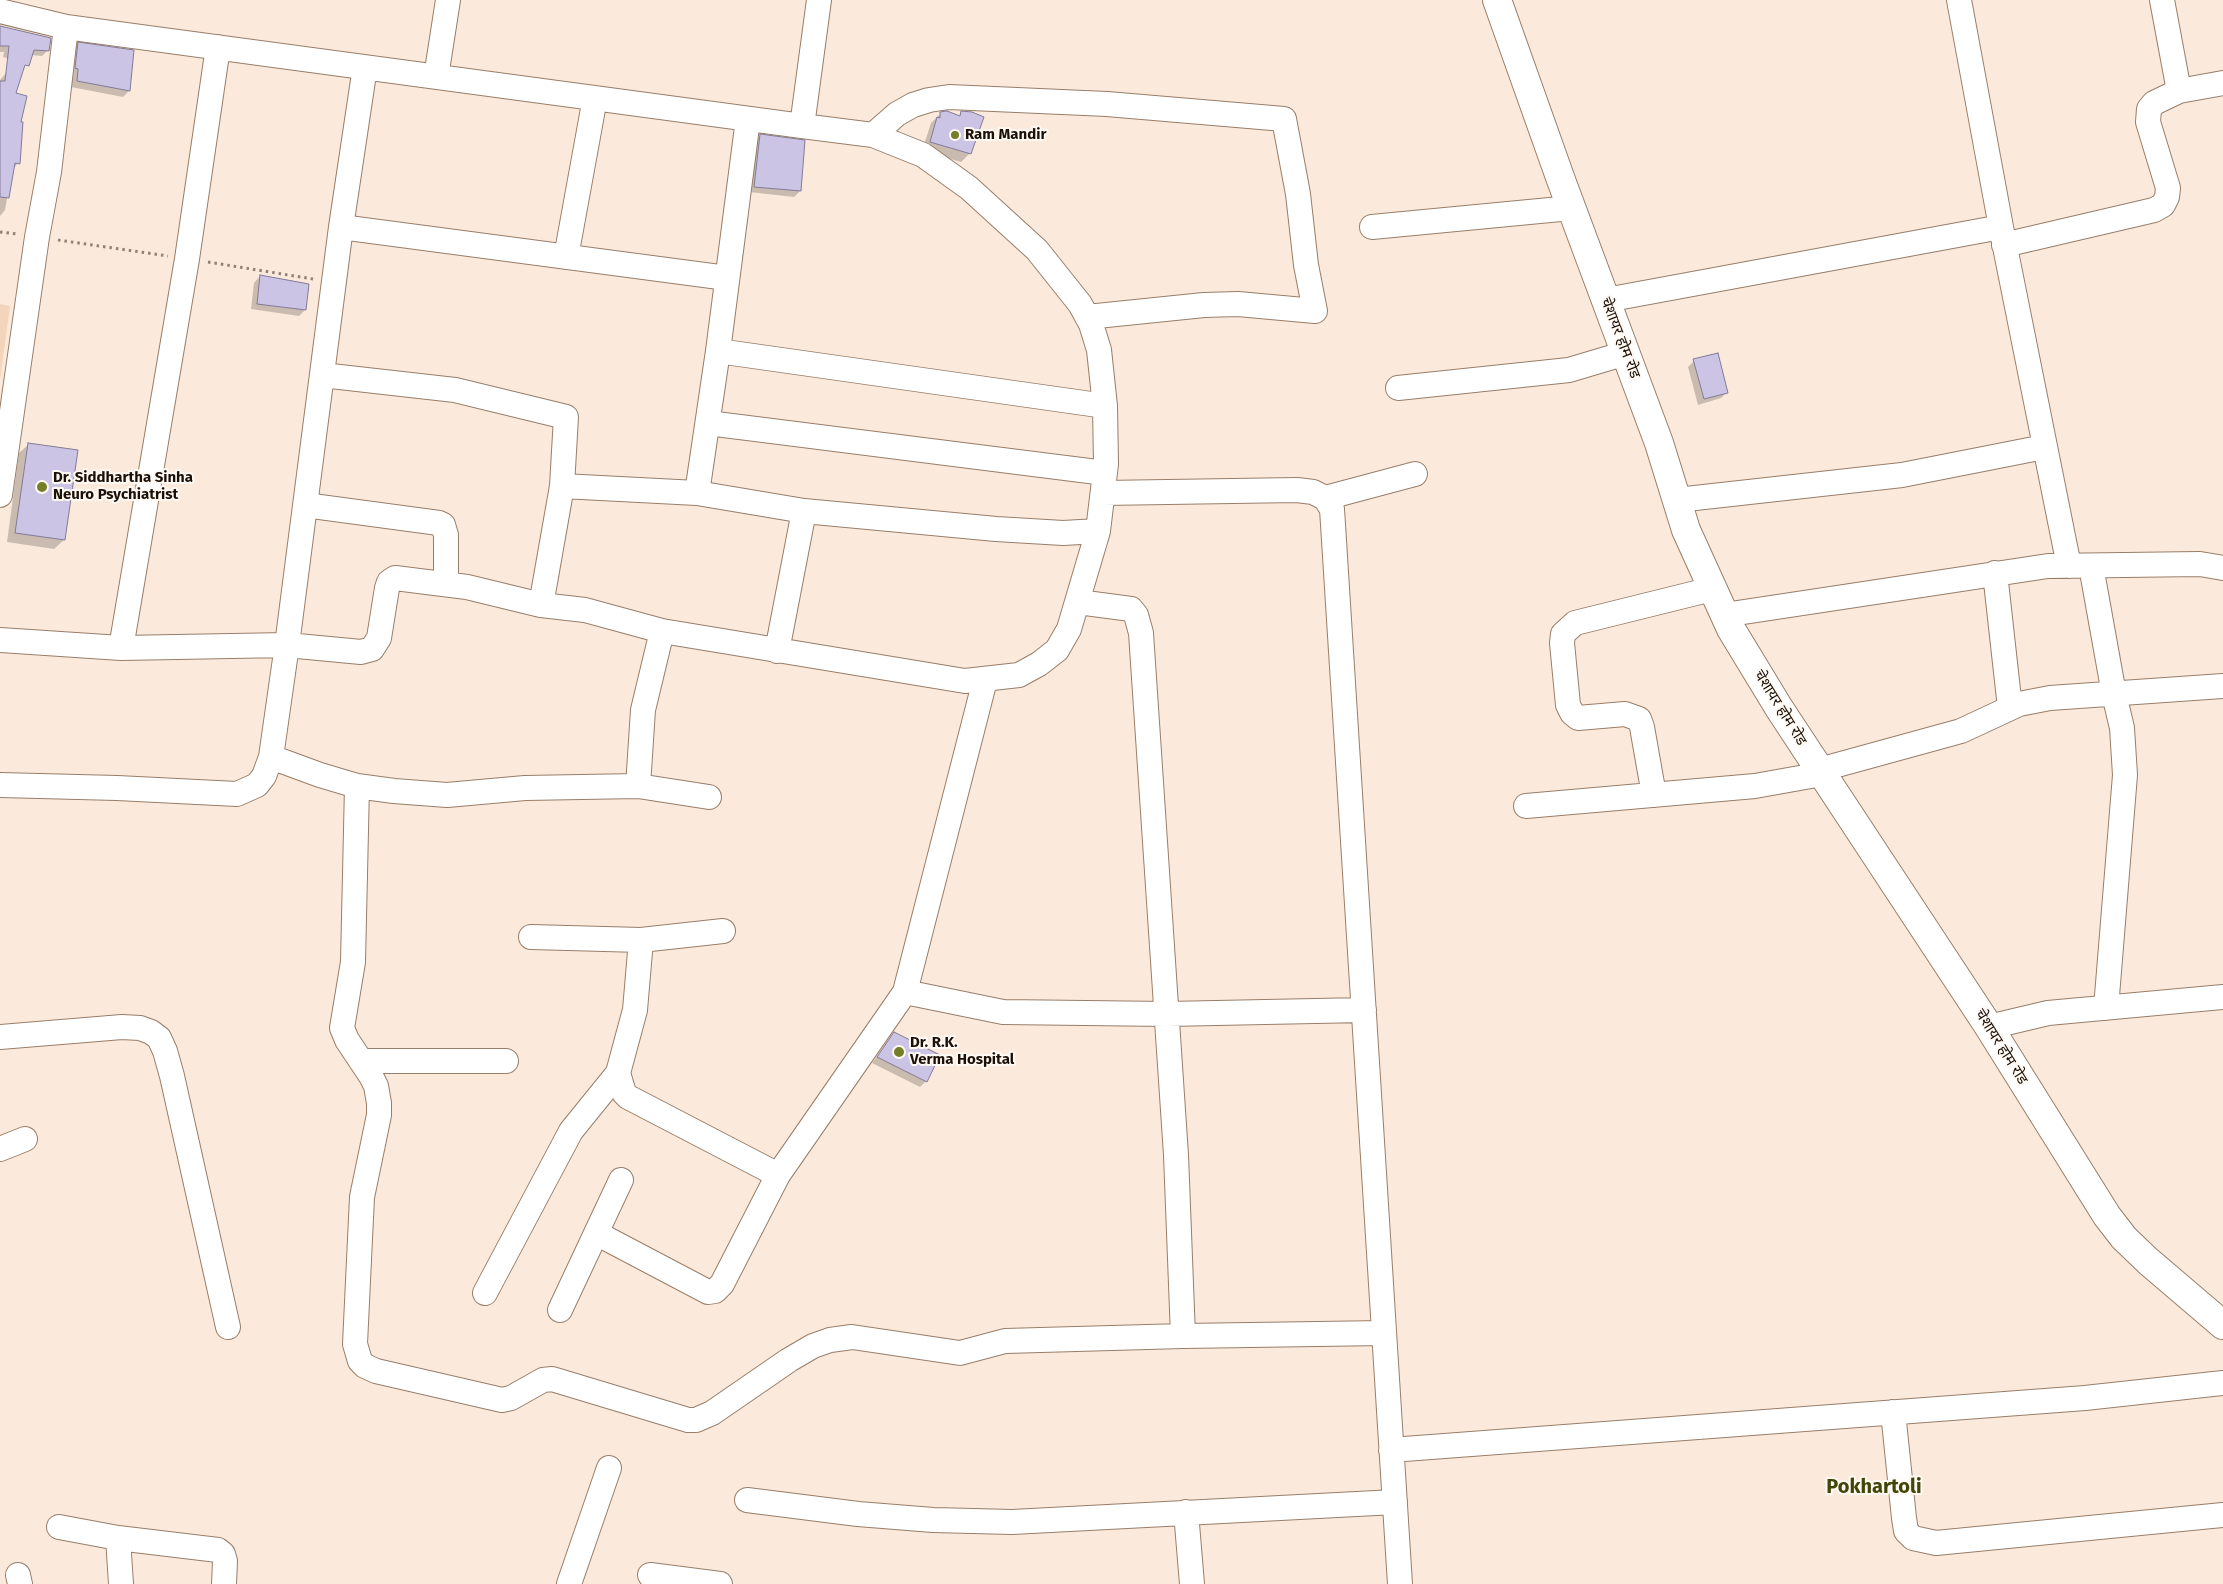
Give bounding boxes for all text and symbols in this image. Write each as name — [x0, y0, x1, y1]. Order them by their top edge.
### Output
place label: Ram Mandir — [965, 126, 1046, 144]
marker: Ram Mandir — [949, 129, 961, 141]
street label: चेशायर होम रोड — [1596, 295, 1644, 381]
place label: Dr. Siddhartha Sinha Neuro Psychiatrist — [53, 469, 193, 504]
marker: Dr. Siddhartha Sinha Neuro Psychiatrist — [35, 480, 49, 494]
street label: चेशायर होम रोड — [1750, 667, 1810, 749]
street label: चेशायर होम रोड — [1971, 1006, 2031, 1088]
place label: Dr. R.K. Verma Hospital — [910, 1034, 1014, 1069]
marker: Dr. R.K. Verma Hospital — [892, 1045, 906, 1059]
district label: Pokhartoli — [1826, 1475, 1922, 1499]

